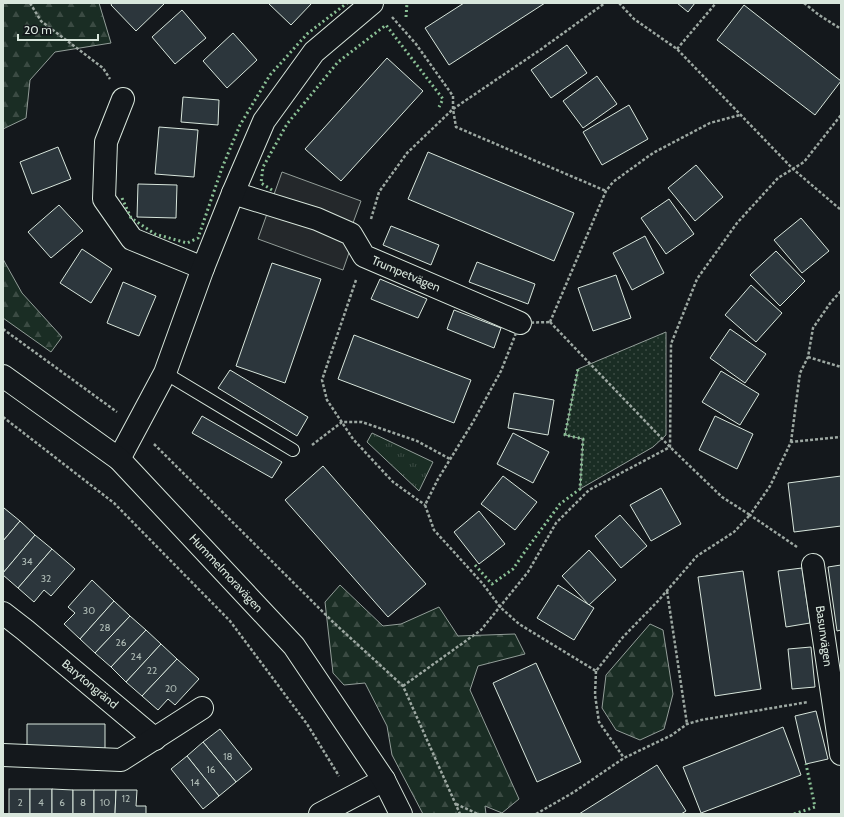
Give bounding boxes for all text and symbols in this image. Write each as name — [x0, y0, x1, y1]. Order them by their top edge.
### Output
scale bar — [18, 16, 98, 42]
text: 20 m — [24, 22, 52, 37]
street label: Trumpetvägen — [370, 252, 443, 295]
street label: Hummelmoravägen — [186, 530, 267, 615]
house number: 34 — [21, 555, 33, 568]
house number: 32 — [41, 572, 51, 585]
house number: 30 — [83, 604, 95, 617]
street label: Basunvägen — [813, 605, 836, 668]
house number: 28 — [99, 621, 111, 634]
house number: 26 — [116, 636, 127, 649]
house number: 24 — [130, 650, 142, 663]
street label: Barytongränd — [59, 656, 122, 712]
house number: 22 — [147, 664, 157, 677]
house number: 20 — [165, 682, 177, 695]
house number: 18 — [223, 750, 233, 763]
house number: 16 — [207, 763, 216, 776]
house number: 14 — [190, 776, 200, 789]
house number: 12 — [122, 792, 130, 805]
house number: 2 — [17, 796, 23, 809]
house number: 4 — [38, 796, 44, 809]
house number: 6 — [59, 796, 65, 809]
house number: 8 — [80, 796, 86, 809]
house number: 10 — [100, 796, 110, 809]

